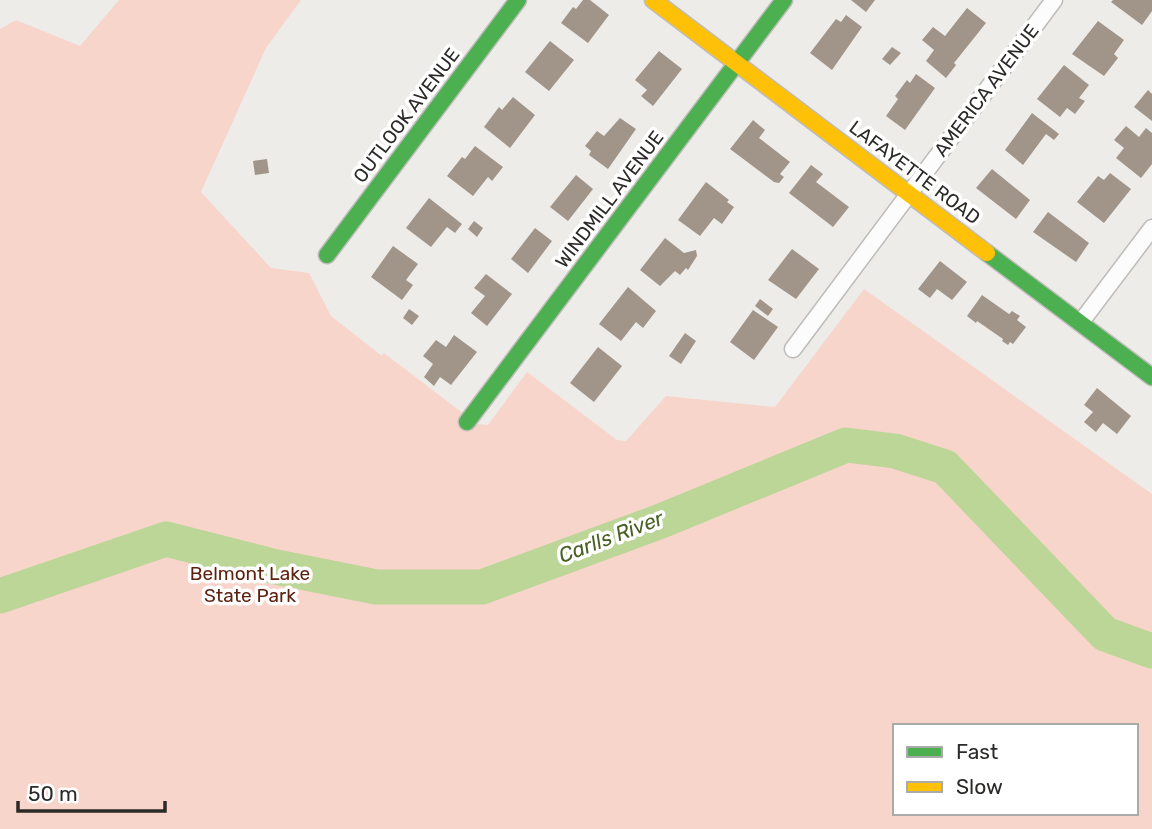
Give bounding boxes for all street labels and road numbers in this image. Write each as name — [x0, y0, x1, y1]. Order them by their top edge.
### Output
street label: AMERICA AVENUE — [929, 20, 1044, 161]
street label: OUTLOOK AVENUE — [348, 43, 465, 187]
street label: LAFAYETTE ROAD — [845, 116, 985, 229]
street label: WINDMILL AVENUE — [550, 126, 668, 272]

